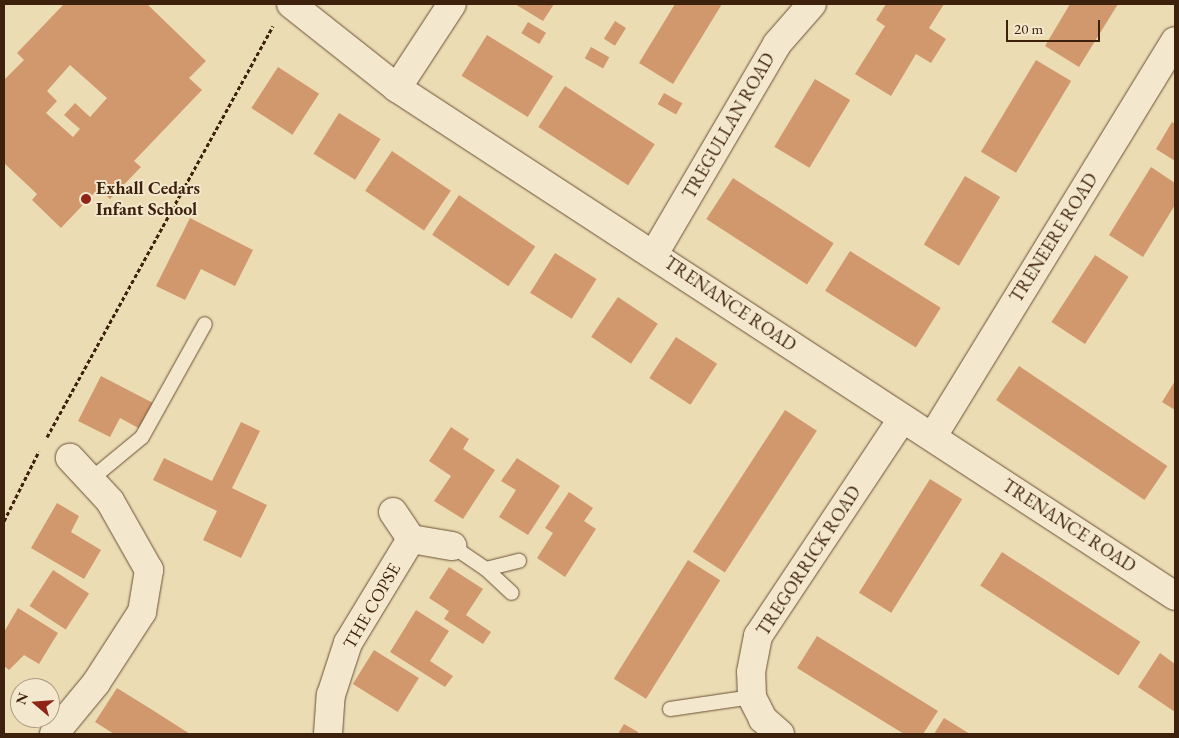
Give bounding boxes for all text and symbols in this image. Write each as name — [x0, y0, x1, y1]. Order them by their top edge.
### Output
scale bar — [1009, 10, 1103, 42]
text: 20 m — [1014, 19, 1043, 38]
street label: TREGULLAN ROAD — [678, 49, 780, 203]
street label: TRENEERE ROAD — [1006, 169, 1102, 307]
place label: Exhall Cedars Infant School — [96, 178, 200, 220]
marker: Exhall Cedars Infant School — [80, 193, 92, 205]
street label: TRENANCE ROAD — [660, 252, 800, 356]
street label: TRENANCE ROAD — [998, 475, 1140, 577]
street label: TREGORRICK ROAD — [752, 482, 866, 640]
street label: THE COPSE — [339, 559, 405, 653]
north arrow — [10, 678, 60, 728]
text: N — [11, 691, 32, 707]

